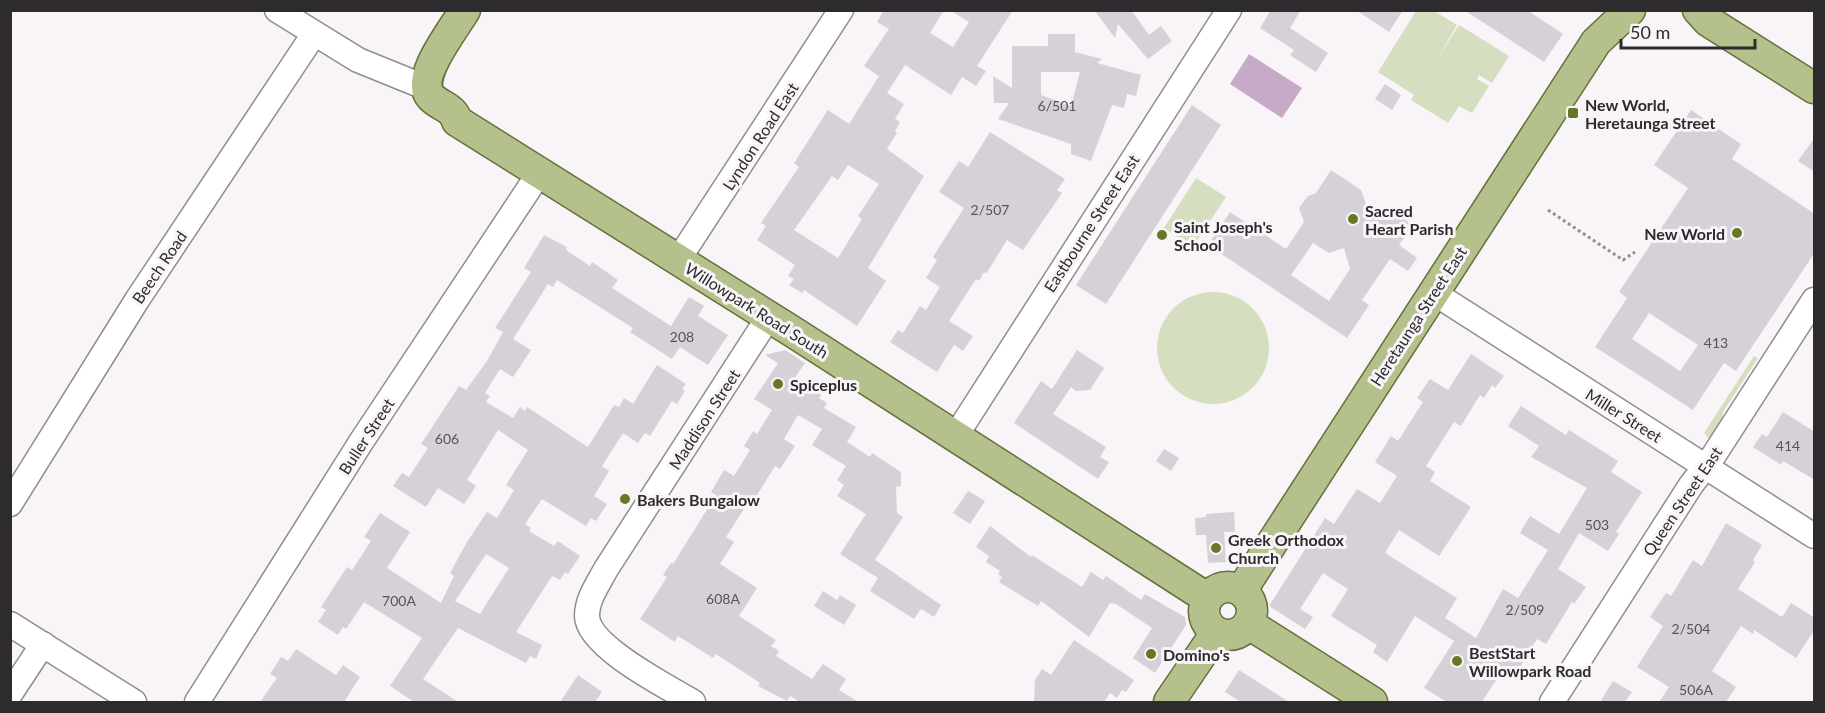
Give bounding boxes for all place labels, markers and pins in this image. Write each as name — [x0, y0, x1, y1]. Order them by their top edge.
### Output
place label: New World, Heretaunga Street — [1585, 95, 1716, 132]
marker: New World, Heretaunga Street — [1566, 106, 1580, 120]
place label: Sacred Heart Parish — [1365, 201, 1453, 238]
marker: Sacred Heart Parish — [1346, 212, 1360, 226]
place label: Saint Joseph's School — [1174, 217, 1273, 254]
place label: New World — [1644, 224, 1725, 243]
marker: New World — [1730, 226, 1744, 240]
marker: Saint Joseph's School — [1155, 228, 1169, 242]
place label: Spiceplus — [790, 375, 857, 394]
marker: Spiceplus — [771, 377, 785, 391]
place label: Bakers Bungalow — [637, 490, 760, 509]
marker: Bakers Bungalow — [618, 492, 632, 506]
place label: Greek Orthodox Church — [1228, 530, 1345, 567]
marker: Greek Orthodox Church — [1209, 541, 1223, 555]
place label: BestStart Willowpark Road — [1469, 643, 1591, 680]
place label: Domino's — [1163, 645, 1230, 664]
marker: Domino's — [1144, 647, 1158, 661]
marker: BestStart Willowpark Road — [1450, 654, 1464, 668]

